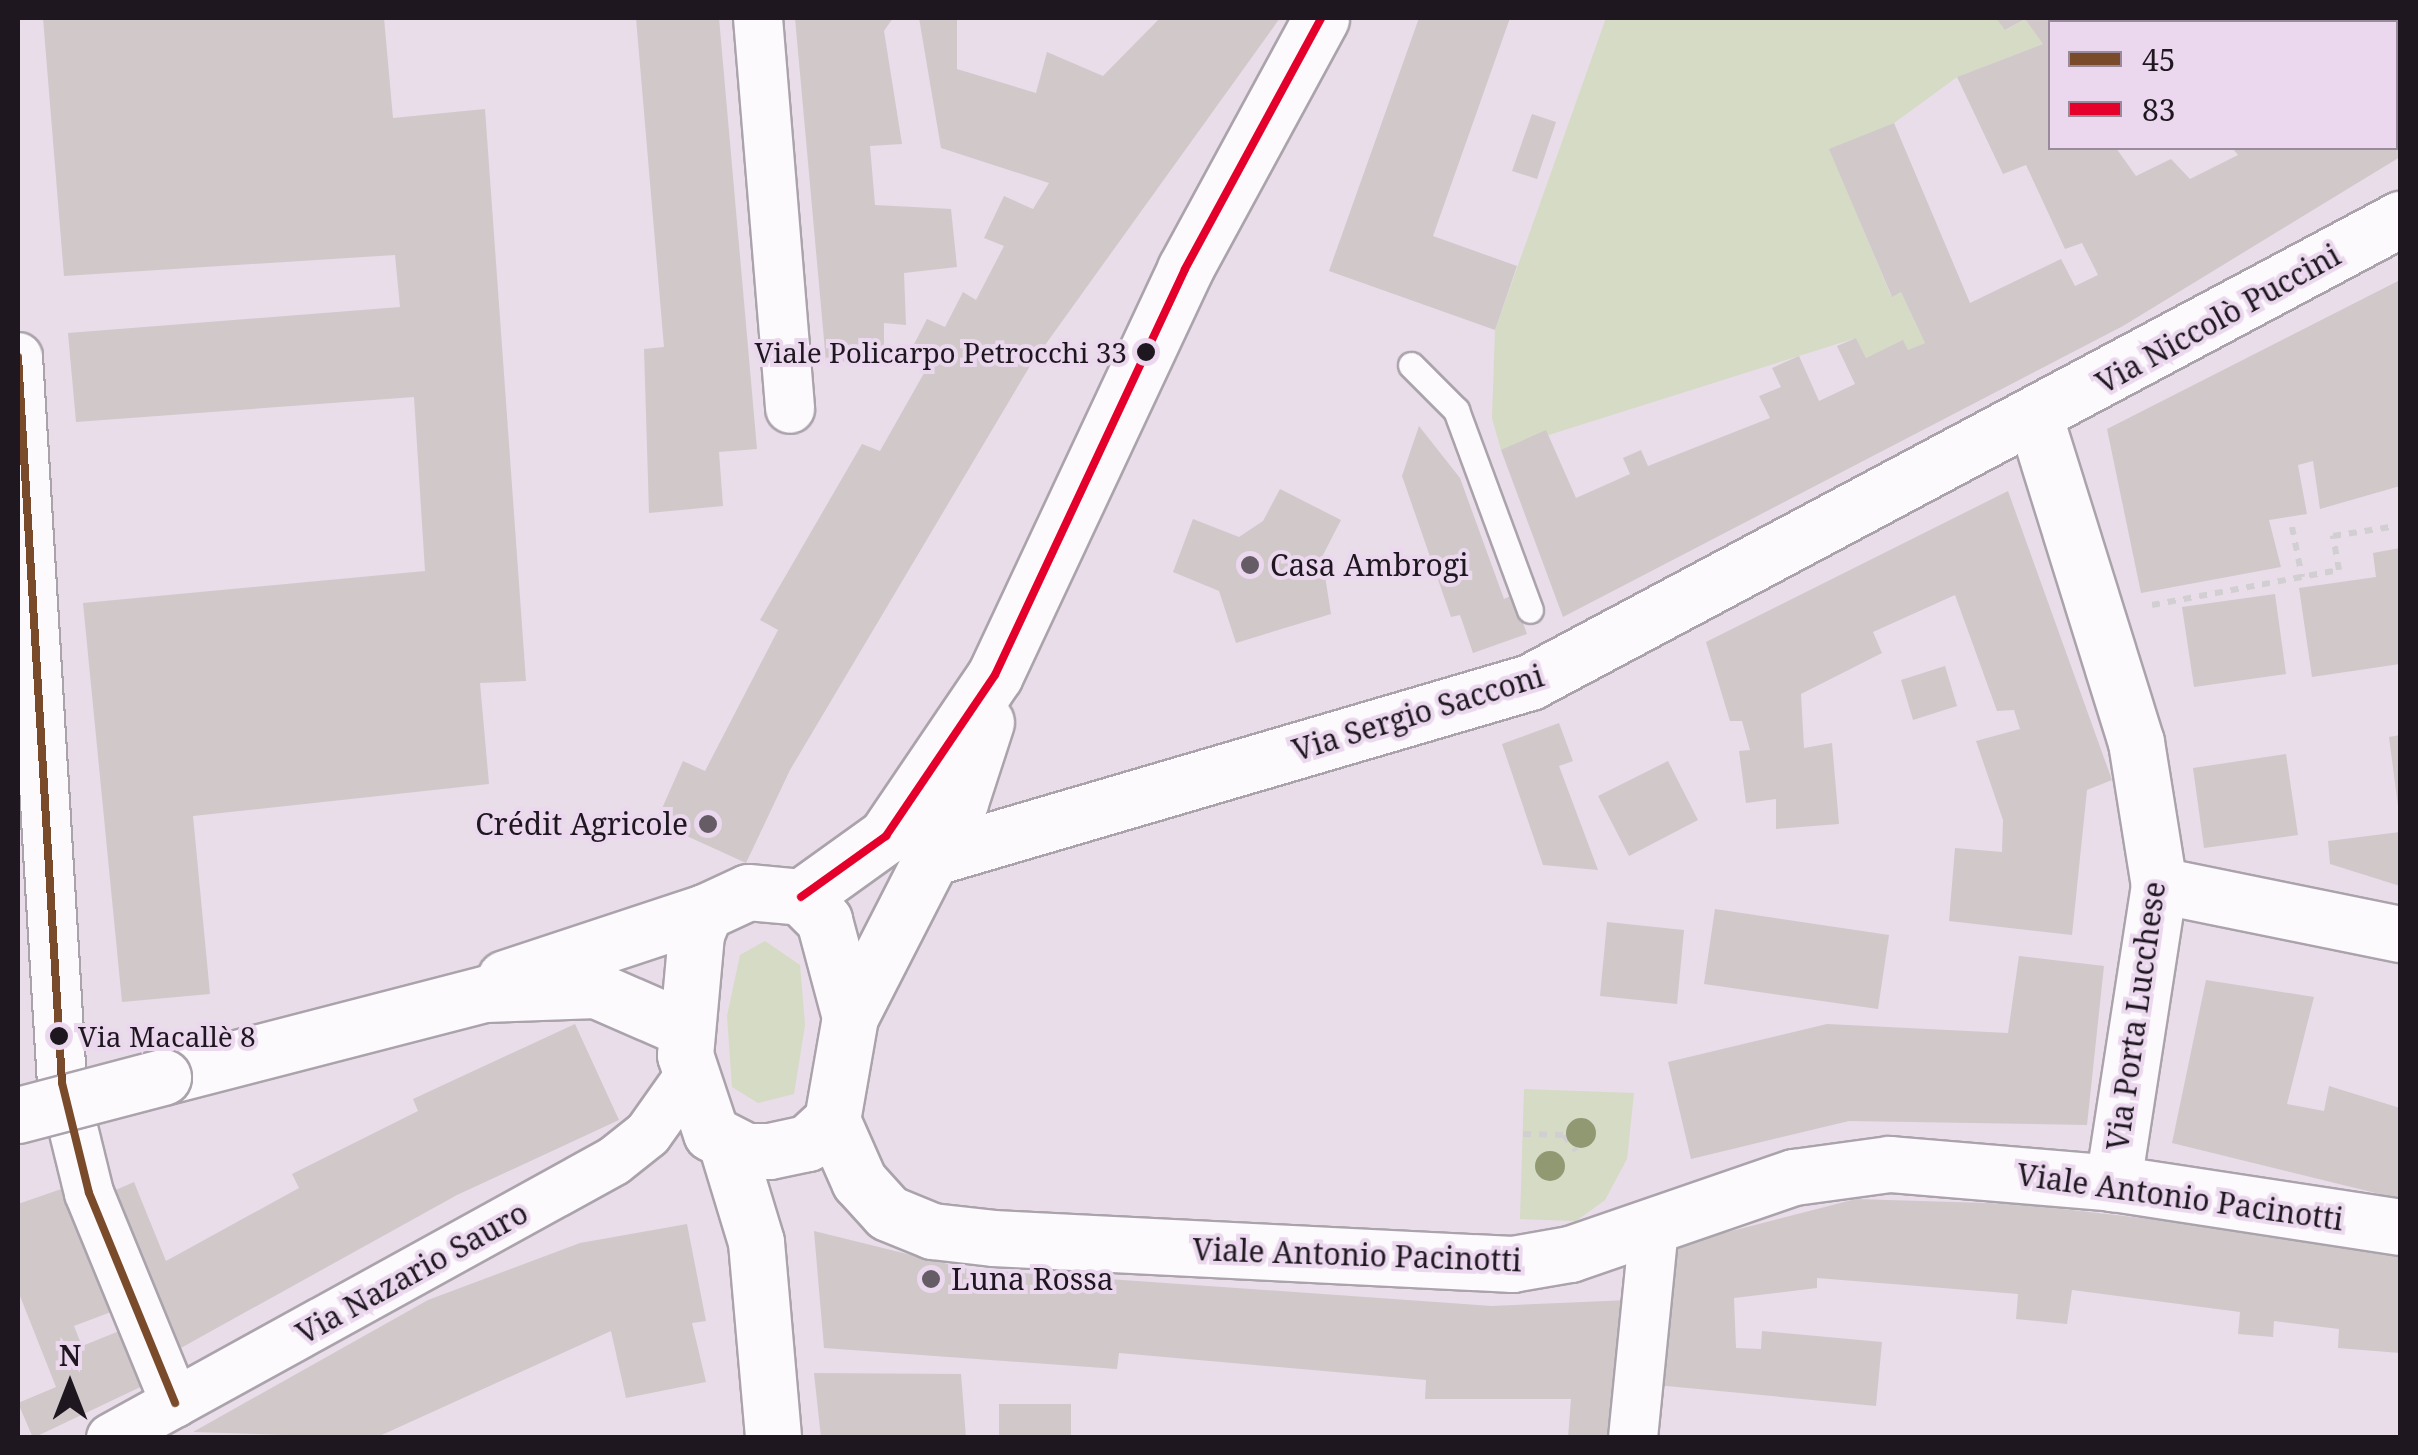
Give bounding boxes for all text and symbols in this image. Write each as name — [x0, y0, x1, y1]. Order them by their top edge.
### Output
legend — [2048, 20, 2398, 150]
text: 45 — [2142, 39, 2176, 80]
text: 83 — [2142, 89, 2176, 130]
street label: Via Niccolò Puccini — [2090, 237, 2346, 401]
place label: Viale Policarpo Petrocchi 33 — [754, 335, 1127, 369]
marker: Viale Policarpo Petrocchi 33 — [1136, 342, 1156, 362]
place label: Casa Ambrogi — [1270, 547, 1469, 583]
marker: Casa Ambrogi — [1239, 554, 1261, 576]
street label: Via Sergio Sacconi — [1288, 658, 1548, 768]
place label: Crédit Agricole — [475, 806, 688, 842]
marker: Crédit Agricole — [697, 813, 719, 835]
street label: Via Porta Lucchese — [2099, 879, 2173, 1153]
place label: Via Macallè 8 — [78, 1019, 256, 1053]
marker: Via Macallè 8 — [49, 1026, 69, 1046]
street label: Viale Antonio Pacinotti — [2015, 1156, 2345, 1238]
street label: Via Nazario Sauro — [290, 1194, 534, 1352]
street label: Viale Antonio Pacinotti — [1192, 1231, 1522, 1279]
place label: Luna Rossa — [951, 1261, 1114, 1297]
marker: Luna Rossa — [920, 1268, 942, 1290]
north arrow — [20, 1335, 120, 1435]
text: N — [59, 1336, 81, 1374]

